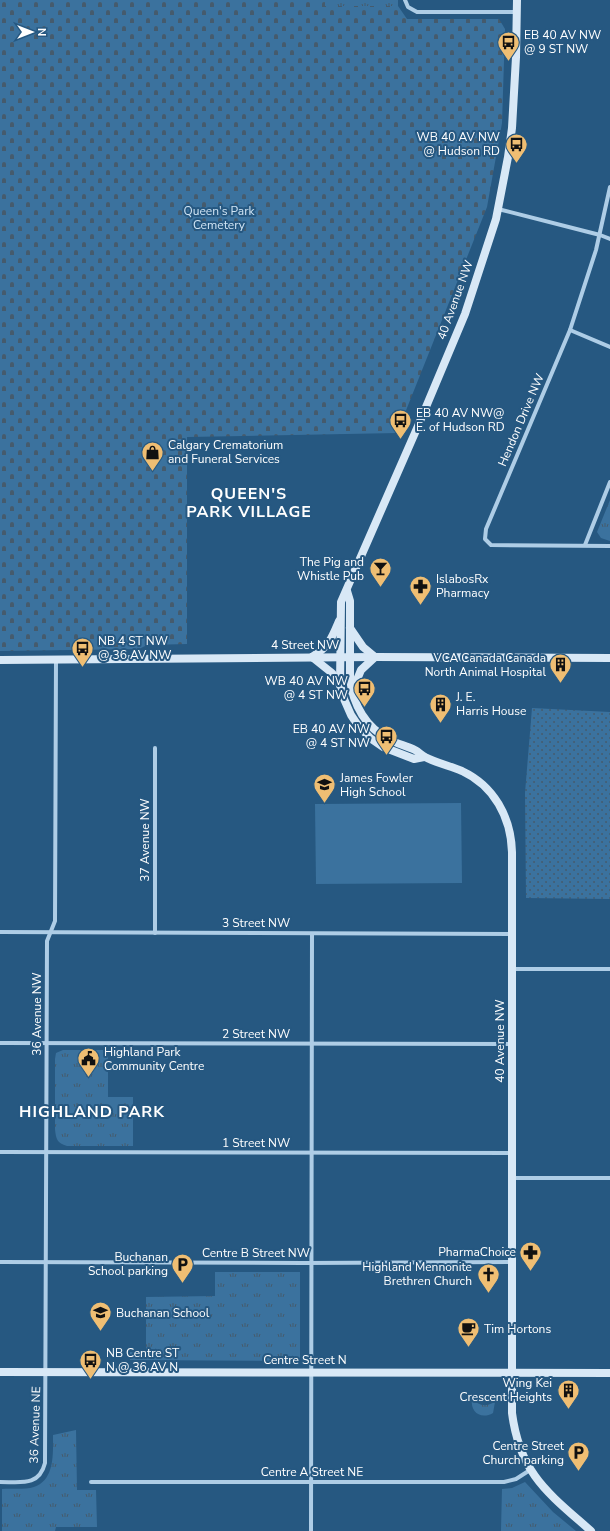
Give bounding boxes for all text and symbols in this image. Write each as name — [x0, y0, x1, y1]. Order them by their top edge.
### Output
north arrow — [12, 12, 52, 52]
place label: EB 40 AV NW @ 9 ST NW — [524, 27, 601, 57]
text: N — [34, 28, 49, 36]
bus stop icon: EB 40 AV NW @ 9 ST NW — [495, 29, 521, 62]
place label: WB 40 AV NW @ Hudson RD — [417, 129, 500, 159]
bus stop icon: WB 40 AV NW @ Hudson RD — [503, 131, 529, 164]
park label: Queen's Park Cemetery — [184, 203, 255, 233]
street label: 40 Avenue NW — [433, 258, 477, 342]
street label: Hendon Drive NW — [494, 371, 548, 469]
place label: EB 40 AV NW@ E. of Hudson RD — [416, 405, 505, 435]
bus stop icon: EB 40 AV NW@ E. of Hudson RD — [387, 407, 413, 440]
place label: Calgary Crematorium and Funeral Services — [168, 437, 283, 467]
shop icon: Calgary Crematorium and Funeral Services — [139, 439, 165, 472]
district label: QUEEN'S PARK VILLAGE — [186, 483, 312, 523]
place label: The Pig and Whistle Pub — [297, 554, 364, 584]
bar icon: The Pig and Whistle Pub — [367, 556, 393, 589]
place label: IslabosRx Pharmacy — [436, 571, 490, 601]
pharmacy icon: IslabosRx Pharmacy — [407, 573, 433, 606]
place label: NB 4 ST NW @ 36 AV NW — [98, 633, 171, 663]
bus stop icon: NB 4 ST NW @ 36 AV NW — [70, 635, 96, 668]
street label: 4 Street NW — [271, 637, 339, 653]
place label: VCA Canada Canada North Animal Hospital — [425, 650, 546, 680]
building icon: VCA Canada Canada North Animal Hospital — [548, 652, 574, 685]
place label: WB 40 AV NW @ 4 ST NW — [265, 673, 348, 703]
bus stop icon: WB 40 AV NW @ 4 ST NW — [351, 675, 377, 708]
place label: J. E. Harris House — [455, 689, 526, 719]
building icon: J. E. Harris House — [427, 691, 453, 724]
place label: EB 40 AV NW @ 4 ST NW — [293, 721, 370, 751]
bus stop icon: EB 40 AV NW @ 4 ST NW — [373, 723, 399, 756]
place label: James Fowler High School — [339, 770, 414, 800]
school or university icon: James Fowler High School — [311, 772, 337, 805]
street label: 37 Avenue NW — [137, 798, 153, 882]
street label: 3 Street NW — [222, 915, 290, 931]
street label: 36 Avenue NW — [29, 972, 45, 1056]
street label: 40 Avenue NW — [492, 999, 508, 1083]
street label: 2 Street NW — [222, 1026, 290, 1042]
place label: Highland Park Community Centre — [104, 1044, 204, 1074]
public building icon: Highland Park Community Centre — [76, 1046, 102, 1079]
district label: HIGHLAND PARK — [19, 1101, 165, 1123]
street label: 1 Street NW — [222, 1135, 290, 1151]
pharmacy icon: PharmaChoice — [518, 1239, 544, 1272]
place label: PharmaChoice — [438, 1244, 516, 1260]
street label: Centre B Street NW — [202, 1245, 310, 1261]
place label: Buchanan School parking — [88, 1249, 168, 1279]
parking icon: Buchanan School parking — [170, 1251, 196, 1284]
place label: Highland Mennonite Brethren Church — [362, 1259, 472, 1289]
church icon: Highland Mennonite Brethren Church — [475, 1261, 501, 1294]
school or university icon: Buchanan School — [87, 1300, 113, 1333]
place label: Buchanan School — [116, 1305, 210, 1321]
cafe icon: Tim Hortons — [456, 1316, 482, 1349]
place label: Tim Hortons — [484, 1321, 551, 1337]
place label: NB Centre ST N @ 36 AV N — [106, 1345, 180, 1375]
bus stop icon: NB Centre ST N @ 36 AV N — [77, 1347, 103, 1380]
street label: Centre Street N — [263, 1352, 347, 1368]
place label: Wing Kei Crescent Heights — [460, 1375, 552, 1405]
building icon: Wing Kei Crescent Heights — [555, 1377, 581, 1410]
street label: 36 Avenue NE — [26, 1386, 44, 1464]
place label: Centre Street Church parking — [482, 1438, 565, 1468]
parking icon: Centre Street Church parking — [566, 1440, 592, 1473]
street label: Centre A Street NE — [261, 1464, 363, 1480]

